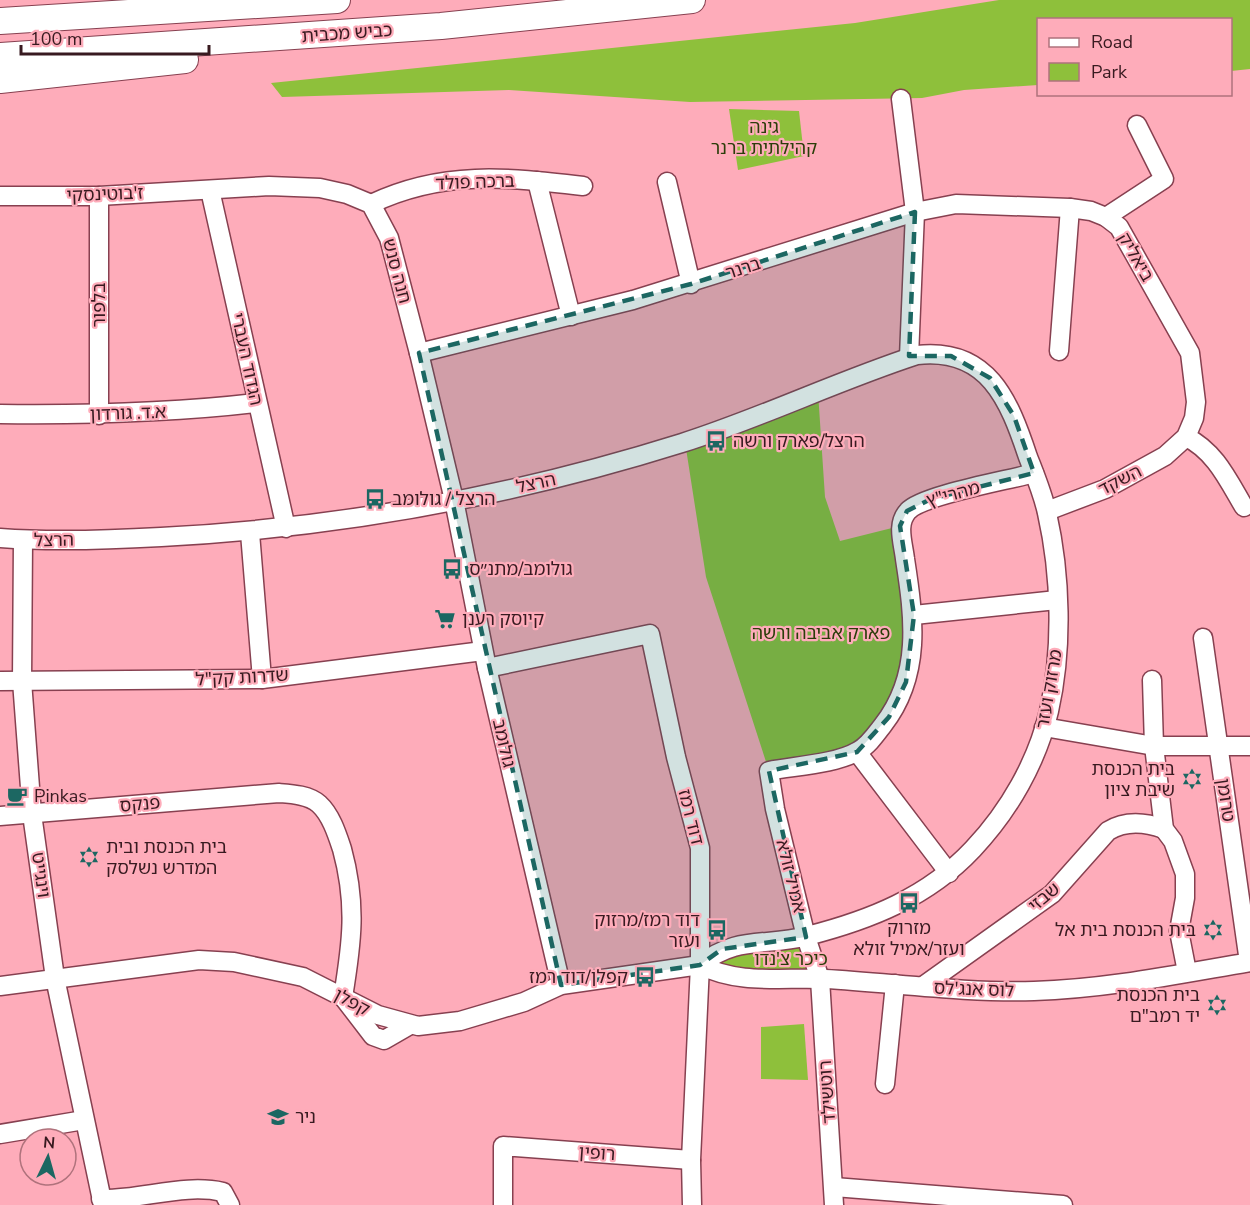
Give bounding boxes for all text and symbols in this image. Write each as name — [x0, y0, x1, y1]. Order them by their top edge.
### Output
scale bar — [21, 18, 208, 56]
street label: כביש מכבית — [301, 18, 393, 48]
legend — [1037, 18, 1232, 96]
text: 100 m — [30, 27, 82, 51]
text: Road — [1091, 30, 1133, 54]
text: Park — [1091, 60, 1128, 84]
park label: גינה קהילתית ברנר — [711, 115, 817, 160]
street label: ברכה פולד — [435, 169, 515, 195]
street label: ז'בוטינסקי — [66, 181, 144, 207]
street label: ביאליק — [1112, 228, 1160, 286]
street label: חנה סנש — [377, 236, 417, 306]
street label: ברנר — [722, 251, 764, 285]
street label: בלפור — [87, 283, 111, 327]
street label: הגדוד העברי — [225, 310, 269, 408]
street label: א.ד. גורדון — [89, 400, 167, 426]
bus stop icon: הרצל/פארק ורשה — [704, 429, 728, 453]
place label: הרצל/פארק ורשה — [733, 429, 865, 453]
street label: השקד — [1094, 459, 1146, 501]
street label: הרצל — [514, 467, 558, 499]
street label: מהרי"ץ — [924, 475, 983, 513]
bus stop icon: הרצל / גולומב — [363, 487, 387, 511]
place label: הרצל / גולומב — [392, 487, 496, 511]
street label: הרצל — [34, 528, 74, 552]
bus stop icon: גולומב/מתנ״ס — [440, 557, 464, 581]
place label: גולומב/מתנ״ס — [469, 557, 573, 581]
supermarket icon: קיוסק רענן — [433, 607, 457, 631]
place label: קיוסק רענן — [462, 607, 544, 631]
park label: פארק אביבה ורשה — [752, 621, 890, 645]
street label: מרזוק ועזר — [1030, 647, 1068, 730]
street label: שדרות קק"ל — [195, 663, 289, 691]
street label: גולומב — [487, 716, 521, 770]
place label: בית הכנסת שיבת ציון — [1092, 757, 1175, 802]
synagogue icon: בית הכנסת שיבת ציון — [1180, 767, 1204, 791]
street label: טרומן — [1211, 777, 1241, 823]
cafe icon: Pinkas — [5, 784, 29, 808]
place label: Pinkas — [34, 784, 87, 808]
street label: דוד רמז — [673, 787, 710, 848]
street label: פנקס — [119, 790, 161, 818]
place label: בית הכנסת ובית המדרש נשלסק — [106, 835, 227, 880]
street label: אמיל זולא — [770, 837, 812, 915]
synagogue icon: בית הכנסת ובית המדרש נשלסק — [77, 845, 101, 869]
street label: וינגייט — [26, 851, 56, 899]
street label: שבזי — [1023, 877, 1065, 917]
bus stop icon: מזרוק ועזר/אמיל זולא — [897, 891, 921, 915]
place label: דוד רמז/מרזוק ועזר — [594, 908, 700, 953]
place label: מזרוק ועזר/אמיל זולא — [853, 916, 965, 961]
bus stop icon: דוד רמז/מרזוק ועזר — [705, 918, 729, 942]
place label: בית הכנסת בית אל — [1055, 918, 1196, 942]
synagogue icon: בית הכנסת בית אל — [1201, 918, 1225, 942]
park label: כיכר צ'נדו — [754, 947, 828, 971]
place label: קפלן/דוד רמז — [529, 965, 628, 989]
bus stop icon: קפלן/דוד רמז — [633, 965, 657, 989]
street label: לוס אנג'לס — [933, 976, 1015, 1002]
street label: קפלן — [330, 983, 374, 1021]
place label: בית הכנסת יד רמב"ם — [1117, 983, 1200, 1028]
synagogue icon: בית הכנסת יד רמב"ם — [1205, 993, 1229, 1017]
street label: רוטשילד — [813, 1059, 841, 1125]
school or university icon: ניר — [266, 1105, 290, 1129]
place label: ניר — [295, 1105, 316, 1129]
north arrow — [18, 1127, 78, 1187]
text: N — [42, 1132, 56, 1155]
street label: רופין — [578, 1140, 616, 1166]

